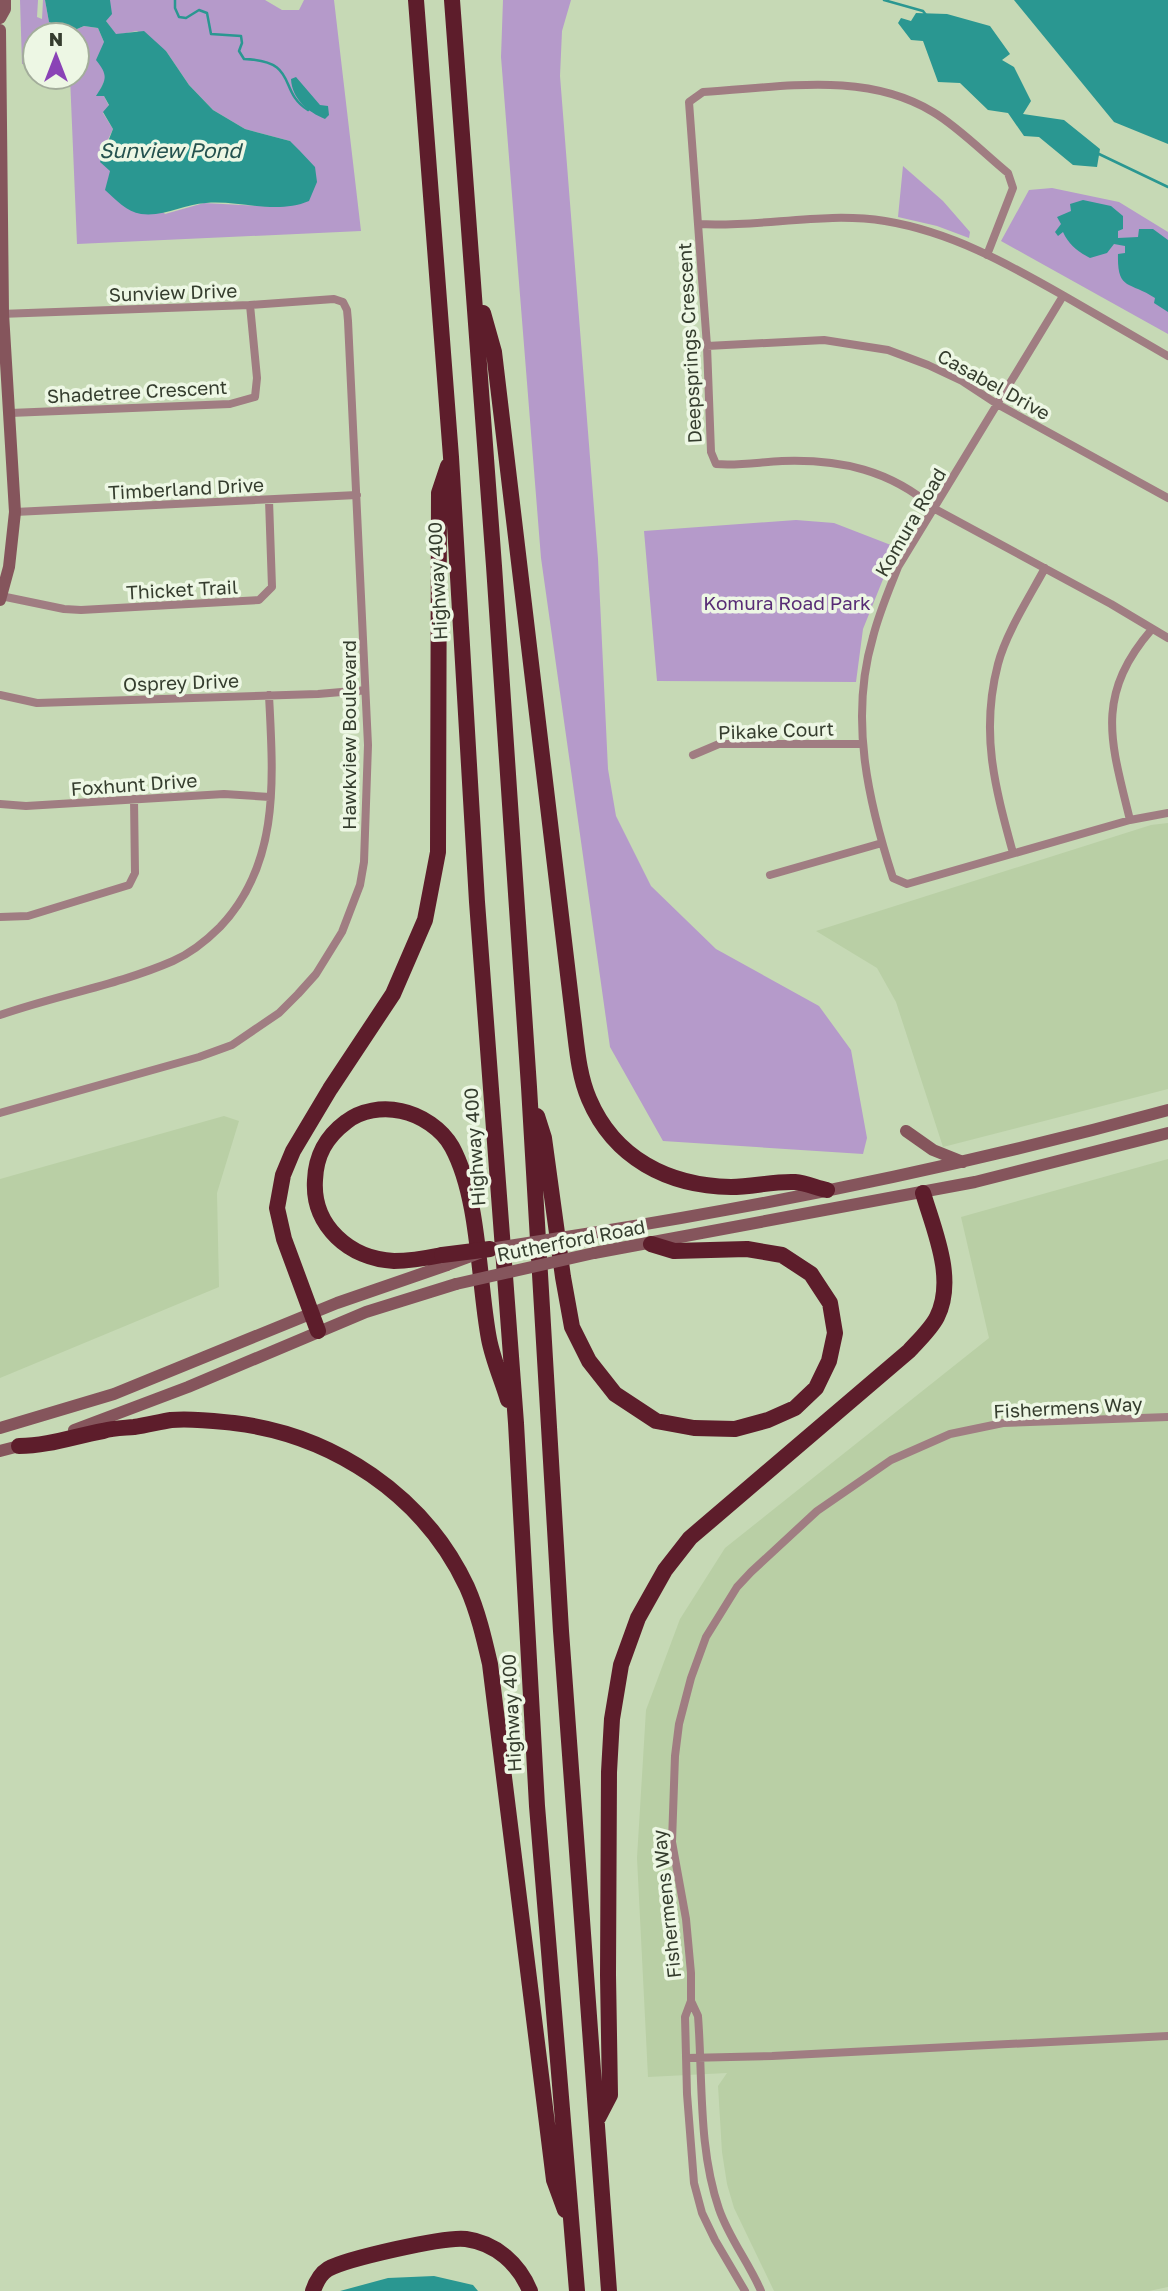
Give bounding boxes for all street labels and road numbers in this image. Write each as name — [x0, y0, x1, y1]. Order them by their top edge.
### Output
street label: Deepsprings Crescent — [672, 242, 706, 444]
street label: Sunview Drive — [108, 278, 238, 306]
street label: Casabel Drive — [934, 344, 1054, 424]
street label: Shadetree Crescent — [46, 375, 228, 407]
street label: Komura Road — [870, 464, 950, 580]
street label: Timberland Drive — [108, 472, 264, 504]
street label: Highway 400 — [422, 521, 452, 641]
street label: Thicket Trail — [126, 575, 238, 603]
street label: Hawkview Boulevard — [337, 640, 360, 830]
street label: Osprey Drive — [123, 668, 239, 696]
street label: Pikake Court — [718, 716, 834, 744]
street label: Foxhunt Drive — [70, 768, 198, 800]
street label: Highway 400 — [458, 1087, 490, 1207]
street label: Rutherford Road — [495, 1214, 647, 1266]
street label: Fishermens Way — [993, 1392, 1144, 1422]
street label: Highway 400 — [496, 1653, 526, 1773]
street label: Fishermens Way — [647, 1828, 685, 1979]

